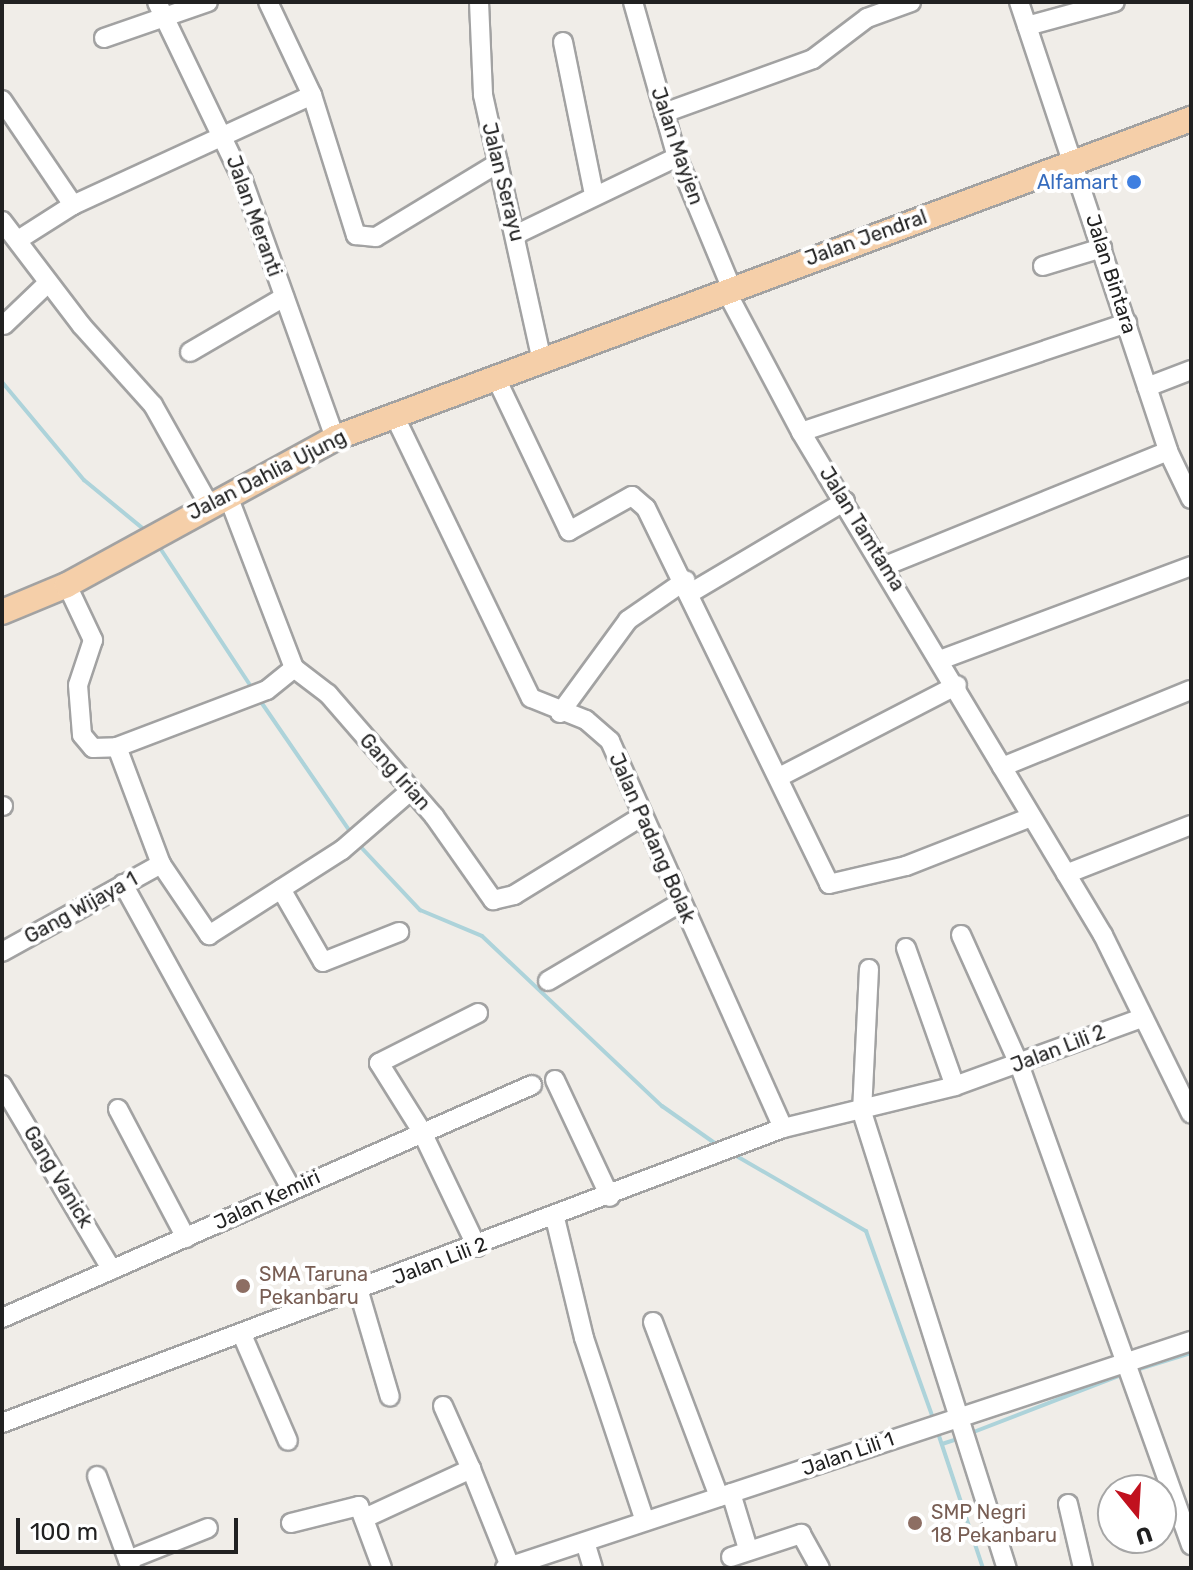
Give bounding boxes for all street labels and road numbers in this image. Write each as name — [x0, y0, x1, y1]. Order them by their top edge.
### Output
street label: Jalan Mayjen — [646, 84, 708, 208]
street label: Jalan Serayu — [477, 120, 529, 244]
street label: Jalan Meranti — [221, 152, 287, 280]
street label: Jalan Jendral — [802, 205, 930, 271]
street label: Jalan Bintara — [1080, 211, 1142, 337]
street label: Jalan Dahlia Ujung — [184, 425, 350, 525]
street label: Jalan Tamtama — [814, 462, 910, 596]
street label: Gang Irian — [354, 729, 436, 815]
street label: Jalan Padang Bolak — [604, 749, 700, 927]
street label: Gang Wijaya 1 — [20, 867, 142, 949]
street label: Jalan Lili 2 — [1007, 1020, 1109, 1078]
street label: Gang Vanick — [18, 1122, 98, 1232]
street label: Jalan Kemiri — [210, 1165, 324, 1235]
street label: Jalan Lili 2 — [389, 1232, 491, 1290]
street label: Jalan Lili 1 — [799, 1427, 897, 1481]

